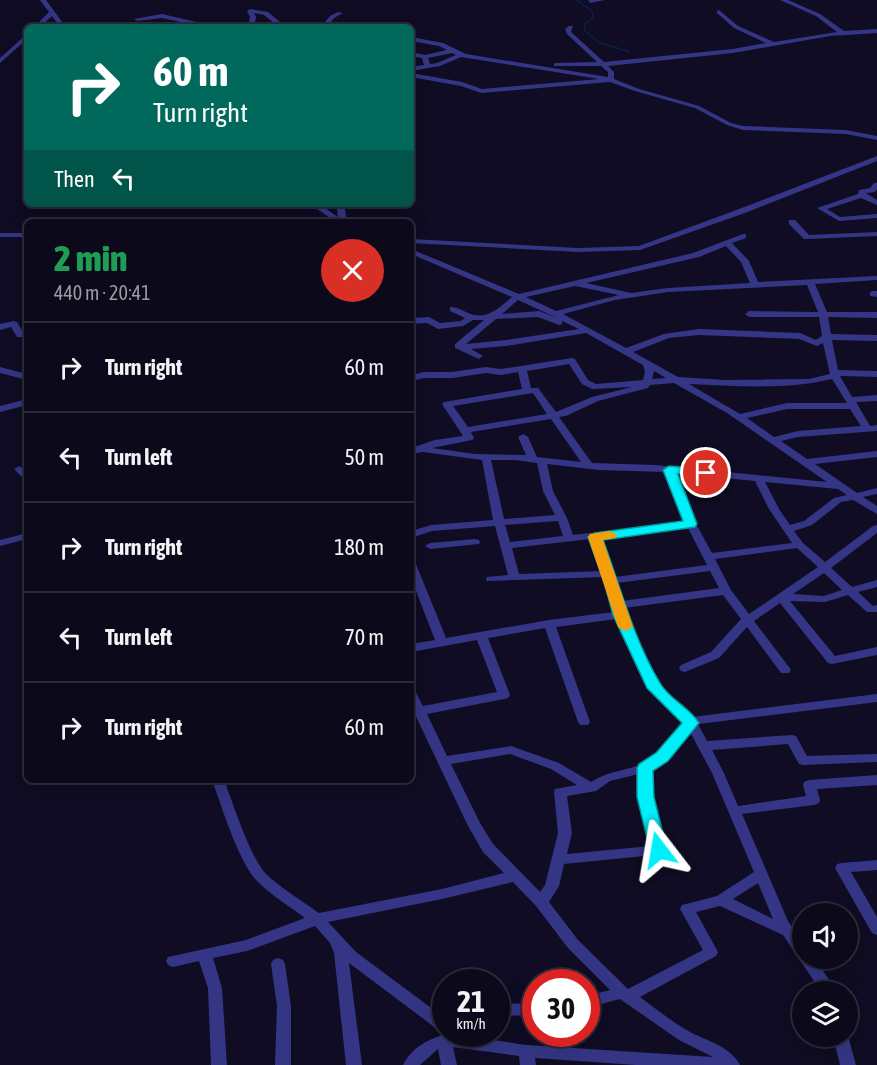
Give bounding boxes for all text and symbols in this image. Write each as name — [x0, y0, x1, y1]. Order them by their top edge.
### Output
text: 60 m — [153, 47, 228, 95]
icon: right — [54, 48, 132, 126]
text: Turn right — [153, 97, 248, 128]
icon: left — [107, 162, 140, 195]
text: Then — [54, 166, 95, 192]
text: 2 min — [54, 237, 128, 279]
button: close — [321, 239, 384, 302]
text: 440 m · 20:41 — [54, 281, 151, 304]
icon: right — [54, 351, 87, 384]
text: Turn right — [105, 354, 182, 380]
text: 60 m — [344, 354, 384, 380]
icon: left — [54, 441, 87, 474]
text: Turn left — [105, 444, 172, 470]
text: 50 m — [344, 444, 384, 470]
pin — [680, 447, 731, 498]
icon: arrive — [689, 456, 722, 489]
icon: right — [54, 531, 87, 564]
text: Turn right — [105, 534, 182, 560]
text: 180 m — [334, 534, 384, 560]
icon: left — [54, 621, 87, 654]
text: Turn left — [105, 624, 172, 650]
text: 70 m — [344, 624, 384, 650]
icon: right — [54, 711, 87, 744]
text: Turn right — [105, 714, 182, 740]
text: 60 m — [344, 714, 384, 740]
position arrow — [627, 818, 691, 882]
map controls — [792, 903, 858, 1047]
button: sound — [792, 903, 858, 969]
speed limit sign: 30 — [522, 969, 600, 1047]
button: layers — [792, 981, 858, 1047]
text: 21 — [457, 984, 485, 1018]
text: km/h — [456, 1015, 486, 1032]

